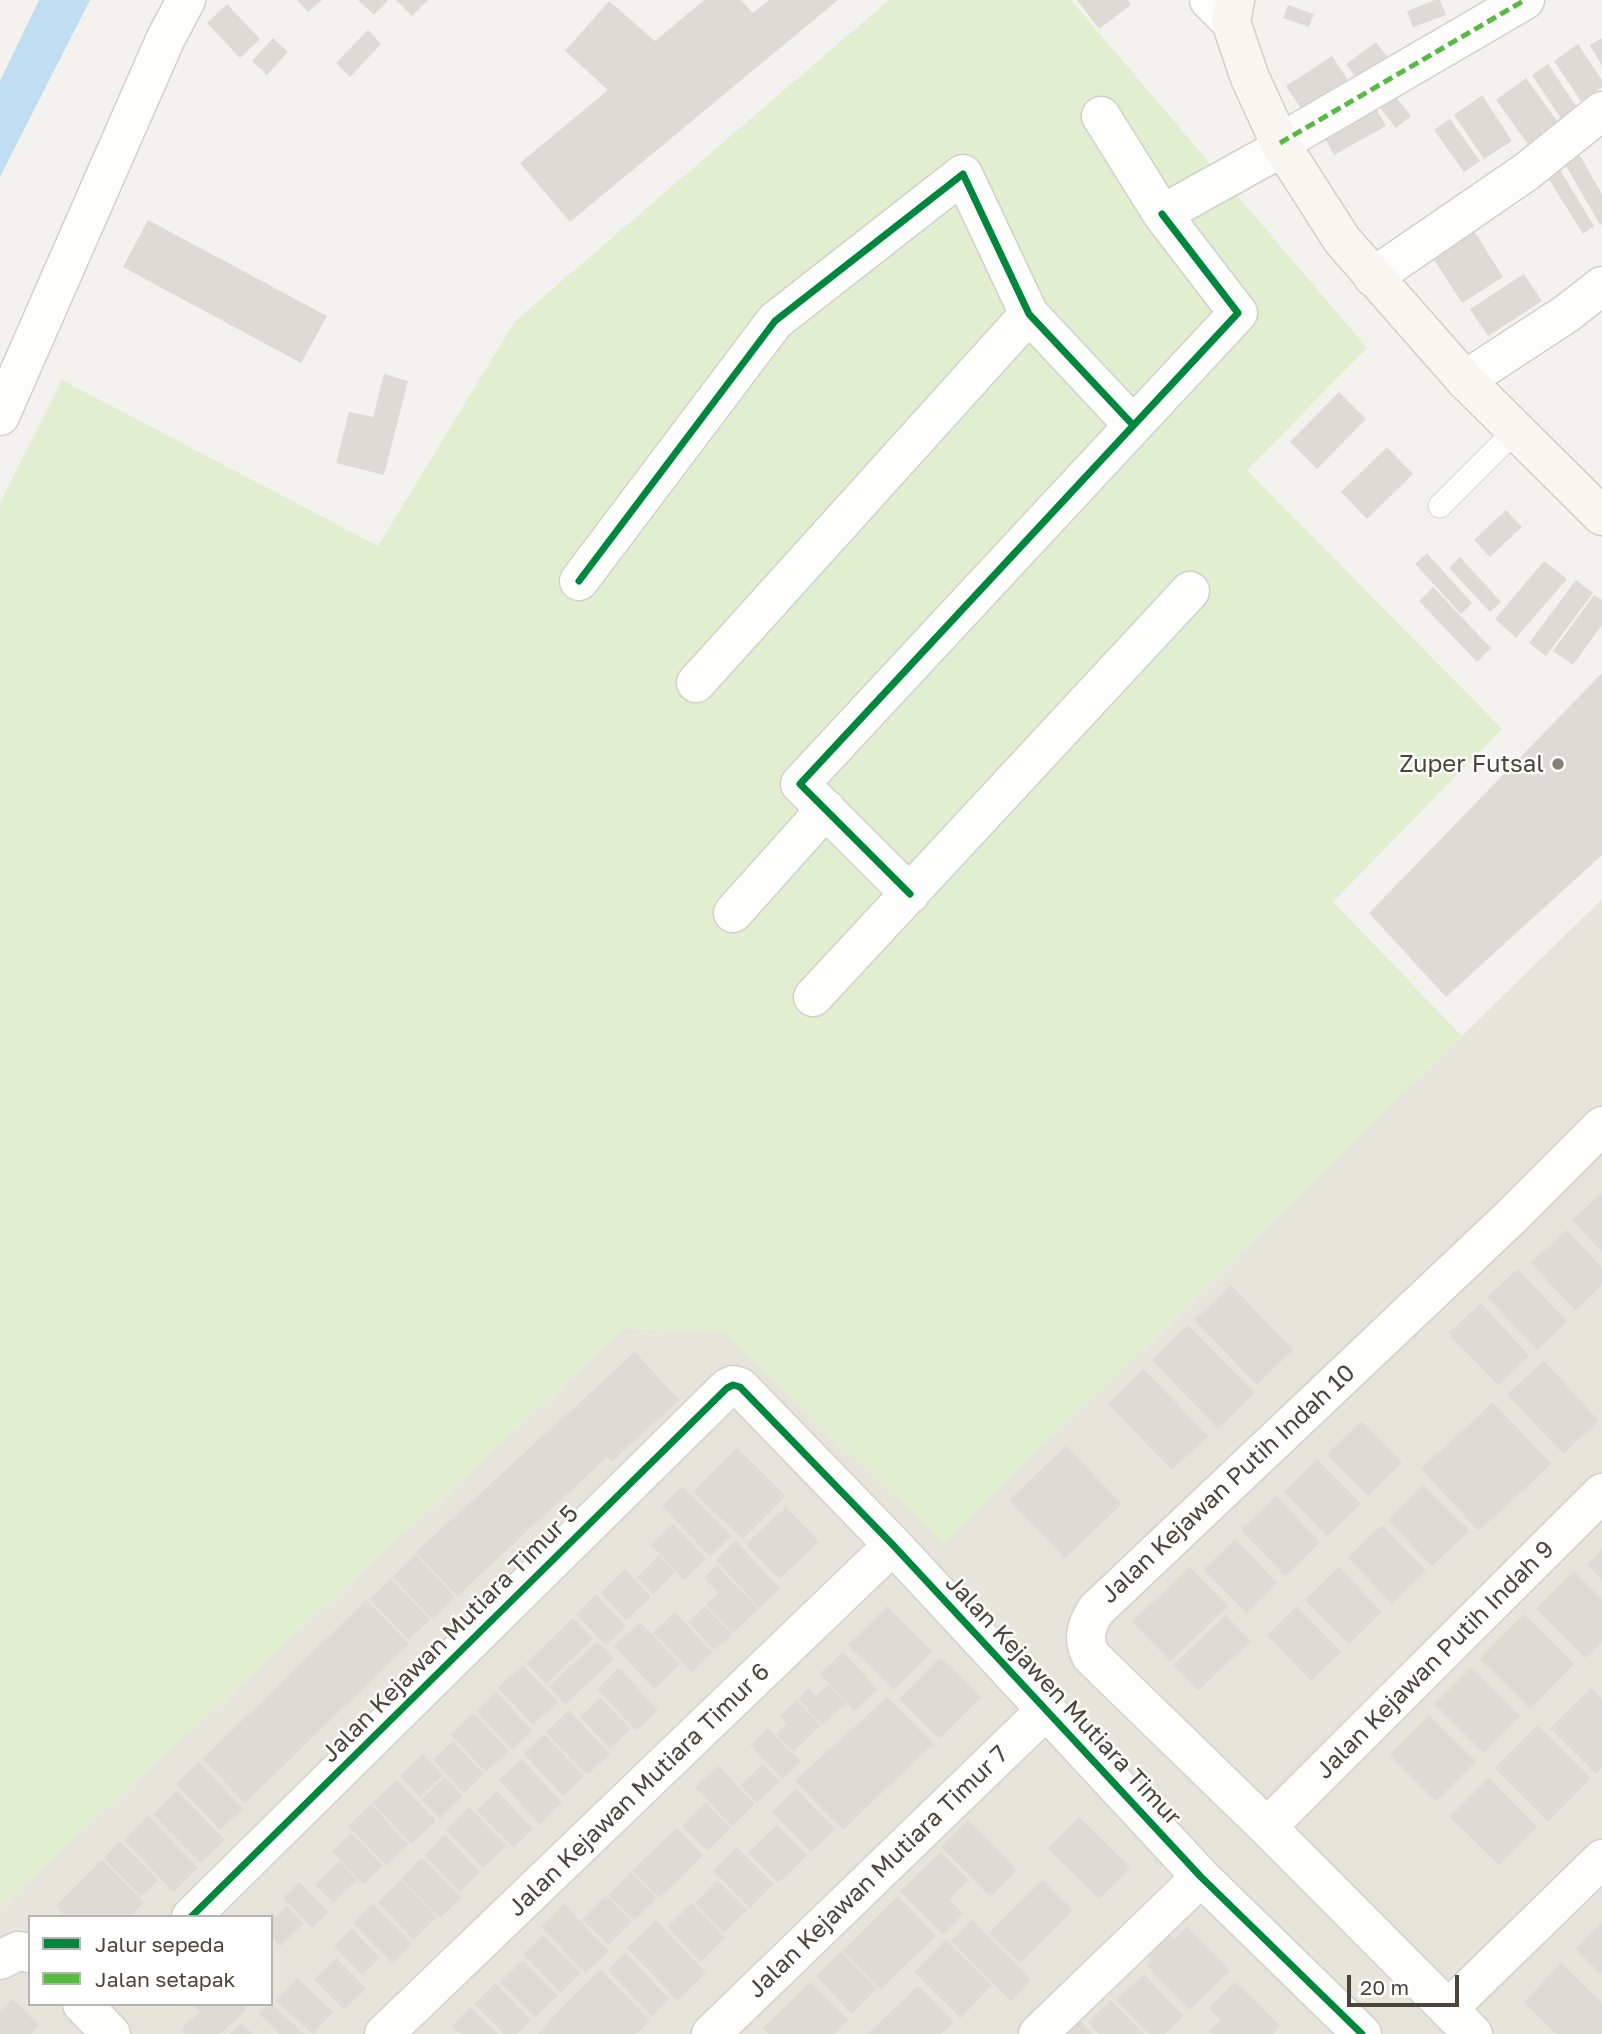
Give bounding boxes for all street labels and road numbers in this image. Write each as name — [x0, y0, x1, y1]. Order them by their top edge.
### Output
street label: Jalan Kejawan Putih Indah 10 — [1095, 1359, 1361, 1609]
street label: Jalan Kejawan Mutiara Timur 5 — [315, 1499, 585, 1769]
street label: Jalan Kejawan Putih Indah 9 — [1310, 1535, 1560, 1785]
street label: Jalan Kejawen Mutiara Timur — [939, 1569, 1187, 1831]
street label: Jalan Kejawan Mutiara Timur 6 — [502, 1657, 776, 1923]
street label: Jalan Kejawan Mutiara Timur 7 — [742, 1740, 1014, 2004]

